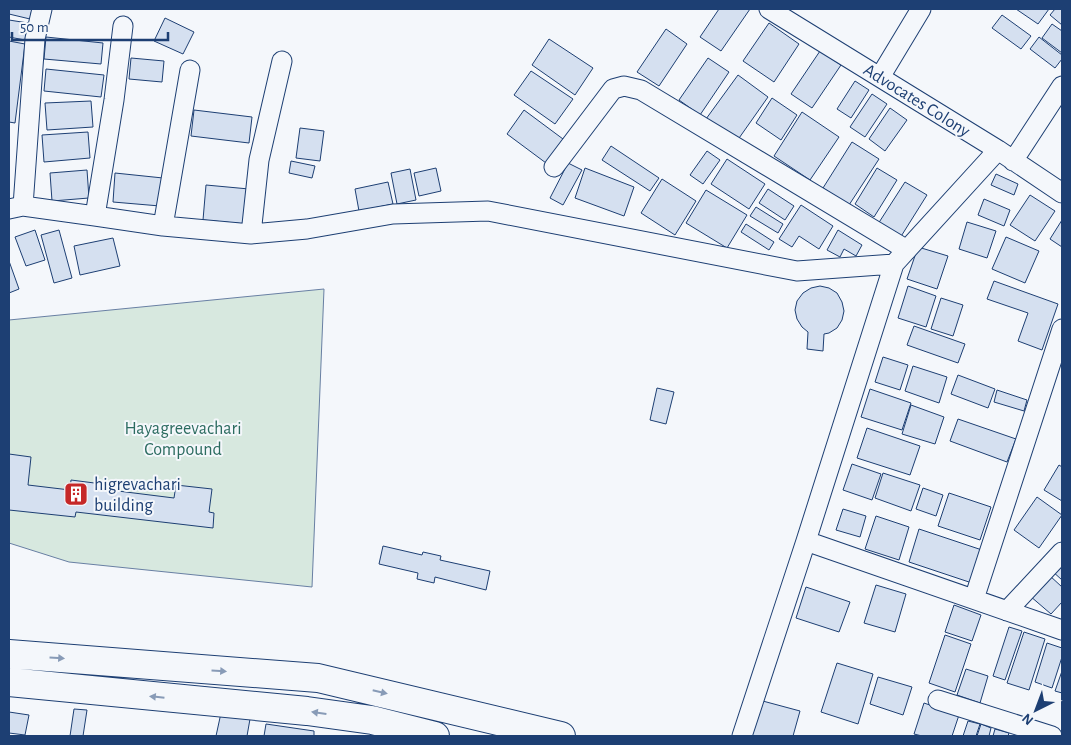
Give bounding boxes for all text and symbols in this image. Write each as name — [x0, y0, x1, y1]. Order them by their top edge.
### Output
scale bar — [12, 10, 169, 42]
text: 50 m — [20, 20, 49, 35]
street label: Advocates Colony — [860, 61, 973, 141]
park label: Hayagreevachari Compound — [124, 420, 242, 459]
place label: higrevachari building — [94, 476, 181, 515]
building icon: higrevachari building — [63, 481, 89, 507]
one-way arrow — [50, 654, 66, 662]
one-way arrow — [212, 667, 228, 675]
north arrow — [1011, 685, 1061, 735]
one-way arrow — [372, 688, 388, 696]
one-way arrow — [149, 693, 165, 701]
one-way arrow — [311, 708, 327, 716]
text: N — [1020, 710, 1036, 727]

